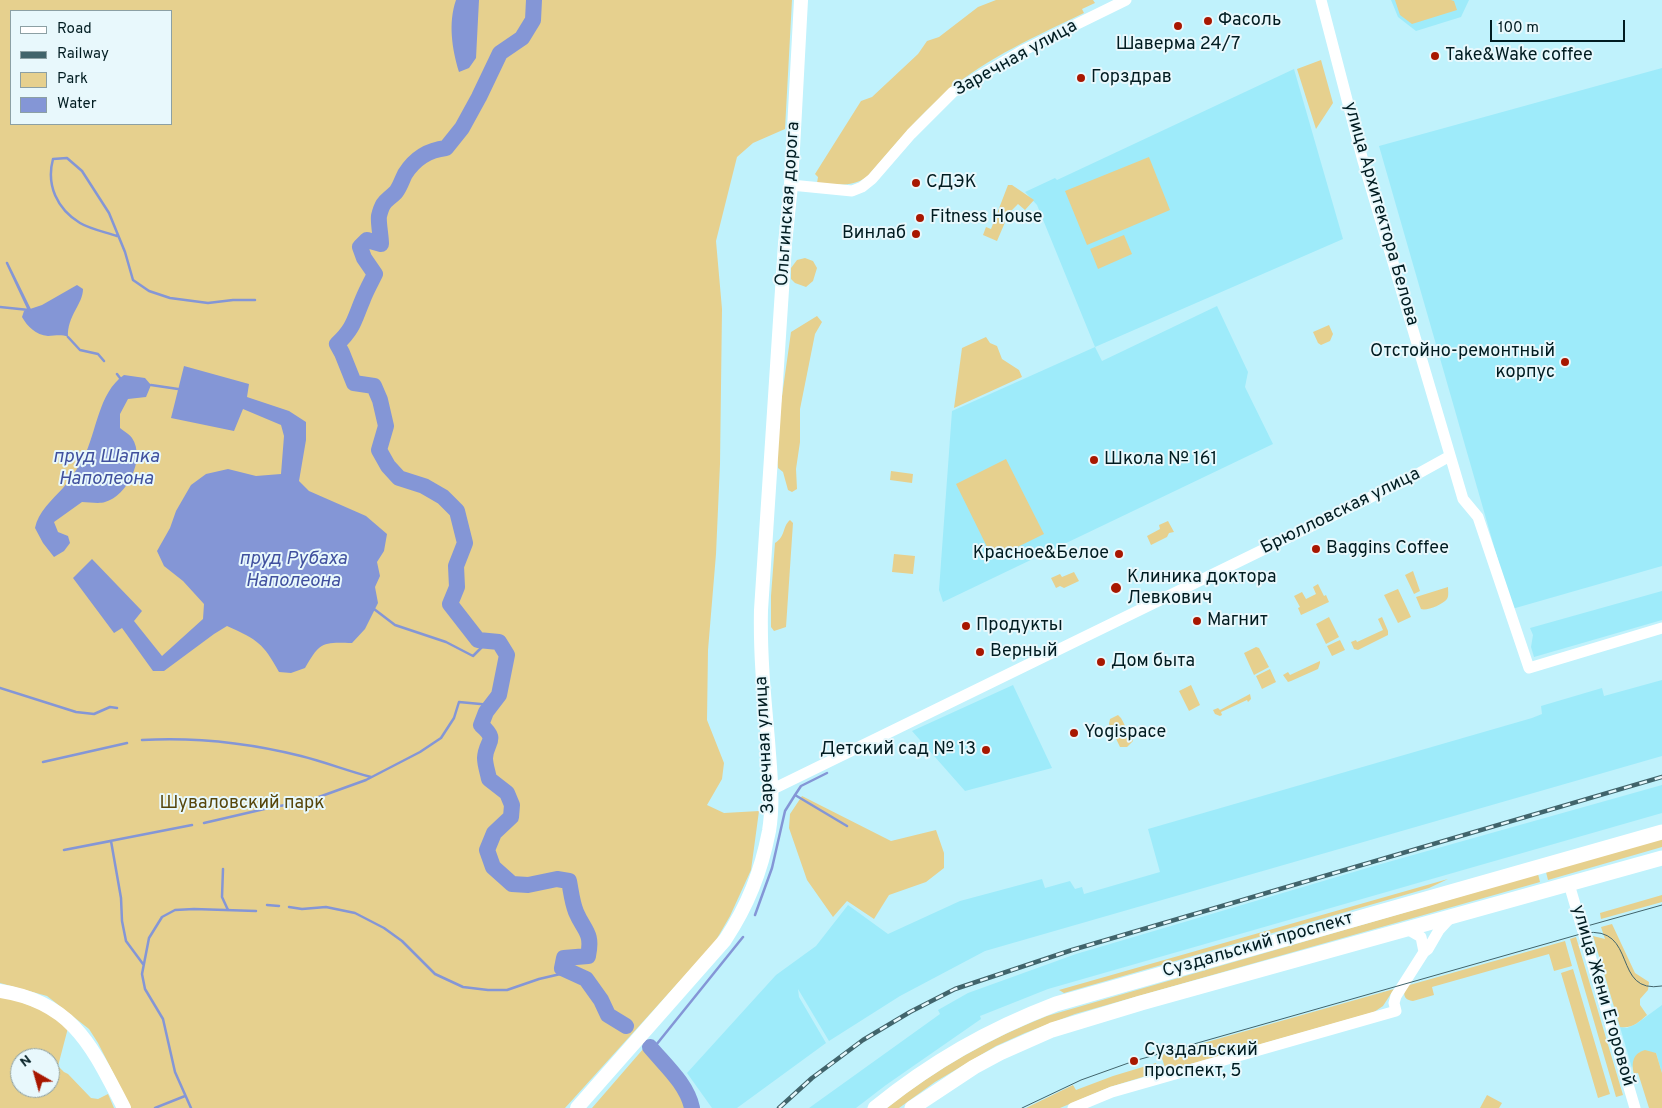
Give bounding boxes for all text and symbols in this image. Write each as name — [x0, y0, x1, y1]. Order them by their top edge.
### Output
legend — [10, 10, 172, 125]
place label: Фасоль — [1218, 10, 1281, 32]
scale bar — [1492, 10, 1627, 42]
marker: Фасоль — [1202, 15, 1214, 27]
street label: Заречная улица — [950, 16, 1082, 102]
text: 100 m — [1498, 19, 1539, 38]
text: Road — [57, 20, 92, 39]
marker: Шаверма 24/7 — [1172, 20, 1184, 32]
place label: Шаверма 24/7 — [1116, 34, 1240, 56]
text: Railway — [57, 45, 109, 64]
place label: Take&Wake coffee — [1445, 45, 1593, 67]
marker: Take&Wake coffee — [1429, 50, 1441, 62]
place label: Горздрав — [1091, 67, 1172, 89]
text: Park — [57, 70, 88, 89]
marker: Горздрав — [1075, 72, 1087, 84]
text: Water — [57, 95, 96, 114]
street label: улица Архитектора Белова — [1338, 100, 1422, 328]
street label: Ольгинская дорога — [772, 121, 806, 287]
place label: СДЭК — [926, 172, 977, 194]
marker: СДЭК — [910, 177, 922, 189]
place label: Fitness House — [930, 207, 1043, 229]
marker: Fitness House — [914, 212, 926, 224]
place label: Винлаб — [842, 223, 906, 245]
marker: Винлаб — [910, 228, 922, 240]
place label: Отстойно-ремонтный корпус — [1370, 341, 1555, 384]
marker: Отстойно-ремонтный корпус — [1559, 356, 1571, 368]
water label: пруд Шапка Наполеона — [53, 447, 159, 491]
place label: Школа № 161 — [1104, 449, 1217, 471]
marker: Школа № 161 — [1088, 454, 1100, 466]
street label: Брюлловская улица — [1258, 464, 1424, 560]
place label: Baggins Coffee — [1326, 538, 1449, 560]
place label: Красное&Белое — [973, 543, 1109, 565]
marker: Baggins Coffee — [1310, 543, 1322, 555]
marker: Красное&Белое — [1113, 548, 1125, 560]
water label: пруд Рубаха Наполеона — [239, 549, 347, 593]
place label: Клиника доктора Левкович — [1127, 567, 1276, 610]
marker: Клиника доктора Левкович — [1109, 581, 1123, 595]
place label: Магнит — [1207, 610, 1268, 632]
place label: Продукты — [976, 615, 1063, 637]
marker: Магнит — [1191, 615, 1203, 627]
marker: Продукты — [960, 620, 972, 632]
place label: Верный — [990, 641, 1057, 663]
marker: Верный — [974, 646, 986, 658]
place label: Дом быта — [1111, 651, 1195, 673]
marker: Дом быта — [1095, 656, 1107, 668]
street label: Заречная улица — [752, 676, 780, 814]
place label: Yogispace — [1084, 722, 1166, 744]
marker: Yogispace — [1068, 727, 1080, 739]
place label: Детский сад № 13 — [820, 739, 976, 761]
marker: Детский сад № 13 — [980, 744, 992, 756]
park label: Шуваловский парк — [159, 793, 325, 815]
street label: улица Жени Егоровой — [1566, 903, 1638, 1089]
street label: Суздальский проспект — [1160, 908, 1356, 984]
place label: Суздальский проспект, 5 — [1144, 1040, 1258, 1082]
north arrow — [10, 1048, 60, 1098]
text: N — [17, 1052, 35, 1071]
marker: Суздальский проспект, 5 — [1128, 1055, 1140, 1067]

